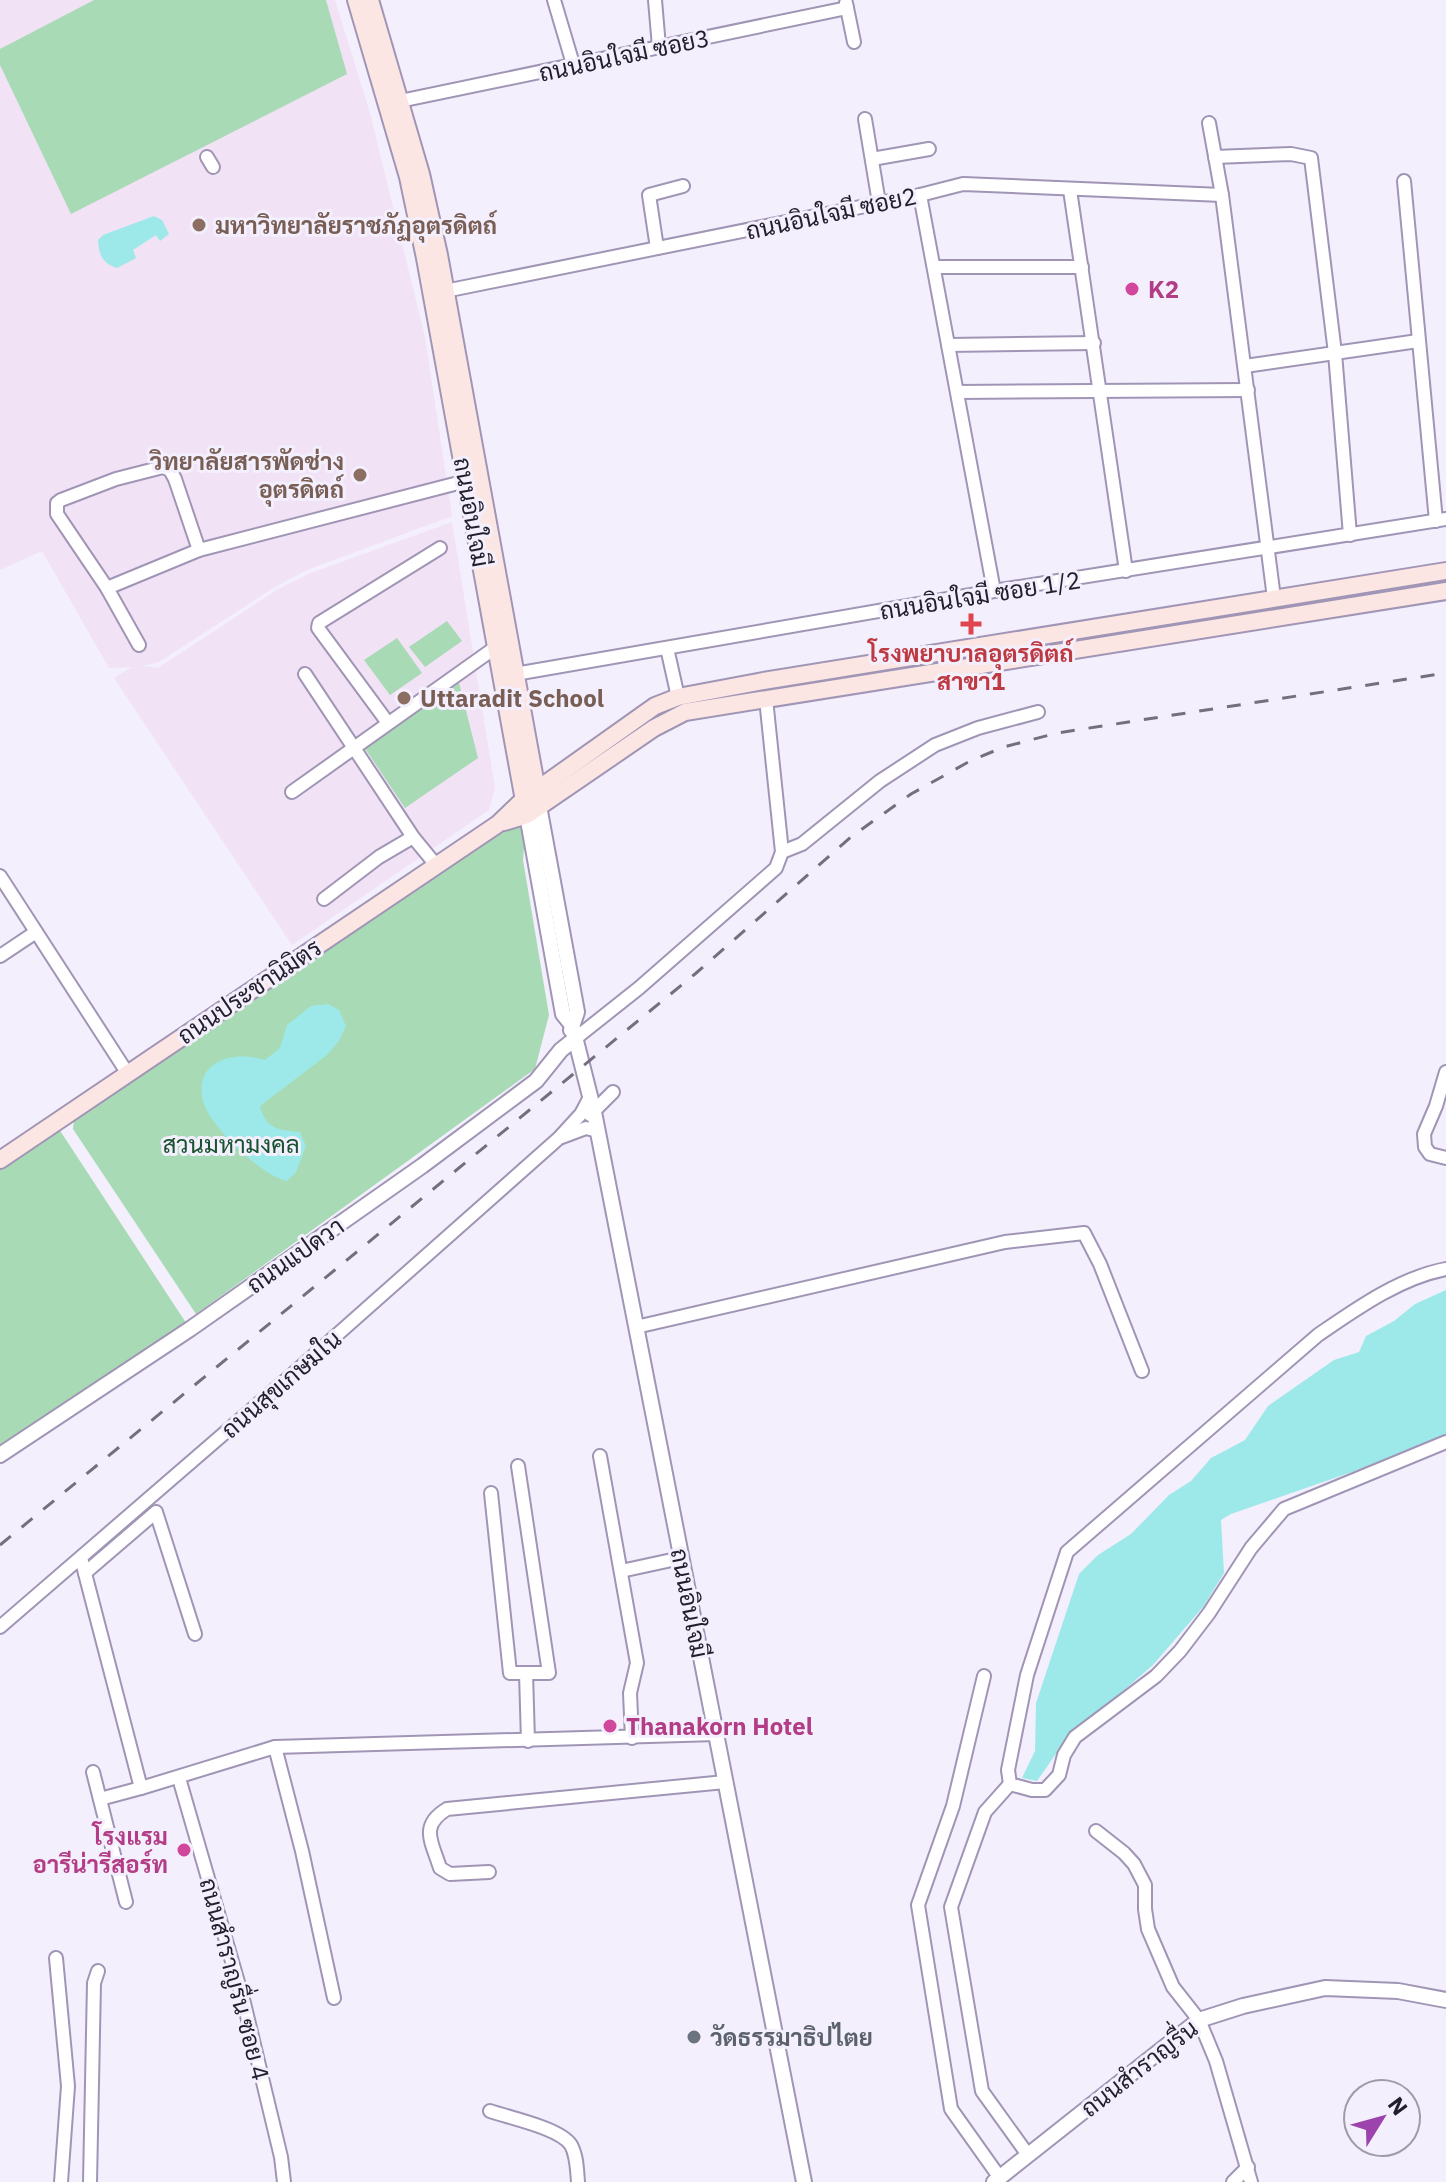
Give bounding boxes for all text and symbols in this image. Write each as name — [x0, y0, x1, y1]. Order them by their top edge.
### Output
street label: ถนนอินใจมี ซอย3 — [536, 21, 712, 89]
street label: ถนนอินใจมี ซอย2 — [743, 179, 919, 247]
place label: มหาวิทยาลัยราชภัฏอุตรดิตถ์ — [215, 209, 498, 243]
marker: มหาวิทยาลัยราชภัฏอุตรดิตถ์ — [190, 216, 208, 234]
place label: K2 — [1148, 273, 1179, 305]
marker: K2 — [1123, 280, 1141, 298]
place label: วิทยาลัยสารพัดช่าง อุตรดิตถ์ — [148, 445, 345, 507]
street label: ถนนอินใจมี — [447, 455, 497, 569]
marker: วิทยาลัยสารพัดช่าง อุตรดิตถ์ — [351, 466, 369, 484]
street label: ถนนอินใจมี ซอย 1/2 — [877, 563, 1083, 627]
marker: โรงพยาบาลอุตรดิตถ์ สาขา1 — [960, 613, 982, 635]
place label: โรงพยาบาลอุตรดิตถ์ สาขา1 — [866, 637, 1074, 697]
place label: Uttaradit School — [420, 682, 604, 714]
marker: Uttaradit School — [395, 689, 413, 707]
street label: ถนนประชานิมิตร — [171, 931, 327, 1051]
park label: สวนมหามงคล — [162, 1128, 300, 1160]
street label: ถนนแปดวา — [240, 1210, 350, 1300]
street label: ถนนสุขเกษมใน — [214, 1323, 348, 1446]
street label: ถนนอินใจมี — [664, 1545, 716, 1661]
place label: Thanakorn Hotel — [626, 1710, 813, 1742]
marker: Thanakorn Hotel — [601, 1717, 619, 1735]
place label: โรงแรม อารีน่ารีสอร์ท — [33, 1820, 168, 1880]
marker: โรงแรม อารีน่ารีสอร์ท — [175, 1841, 193, 1859]
street label: ถนนสำราญรื่น ซอย 4 — [193, 1873, 281, 2084]
street label: ถนนสำราญรื่น — [1071, 2009, 1204, 2124]
place label: วัดธรรมาธิปไตย — [710, 2021, 873, 2053]
marker: วัดธรรมาธิปไตย — [685, 2028, 703, 2046]
north arrow — [1342, 2078, 1422, 2158]
text: N — [1382, 2091, 1415, 2121]

